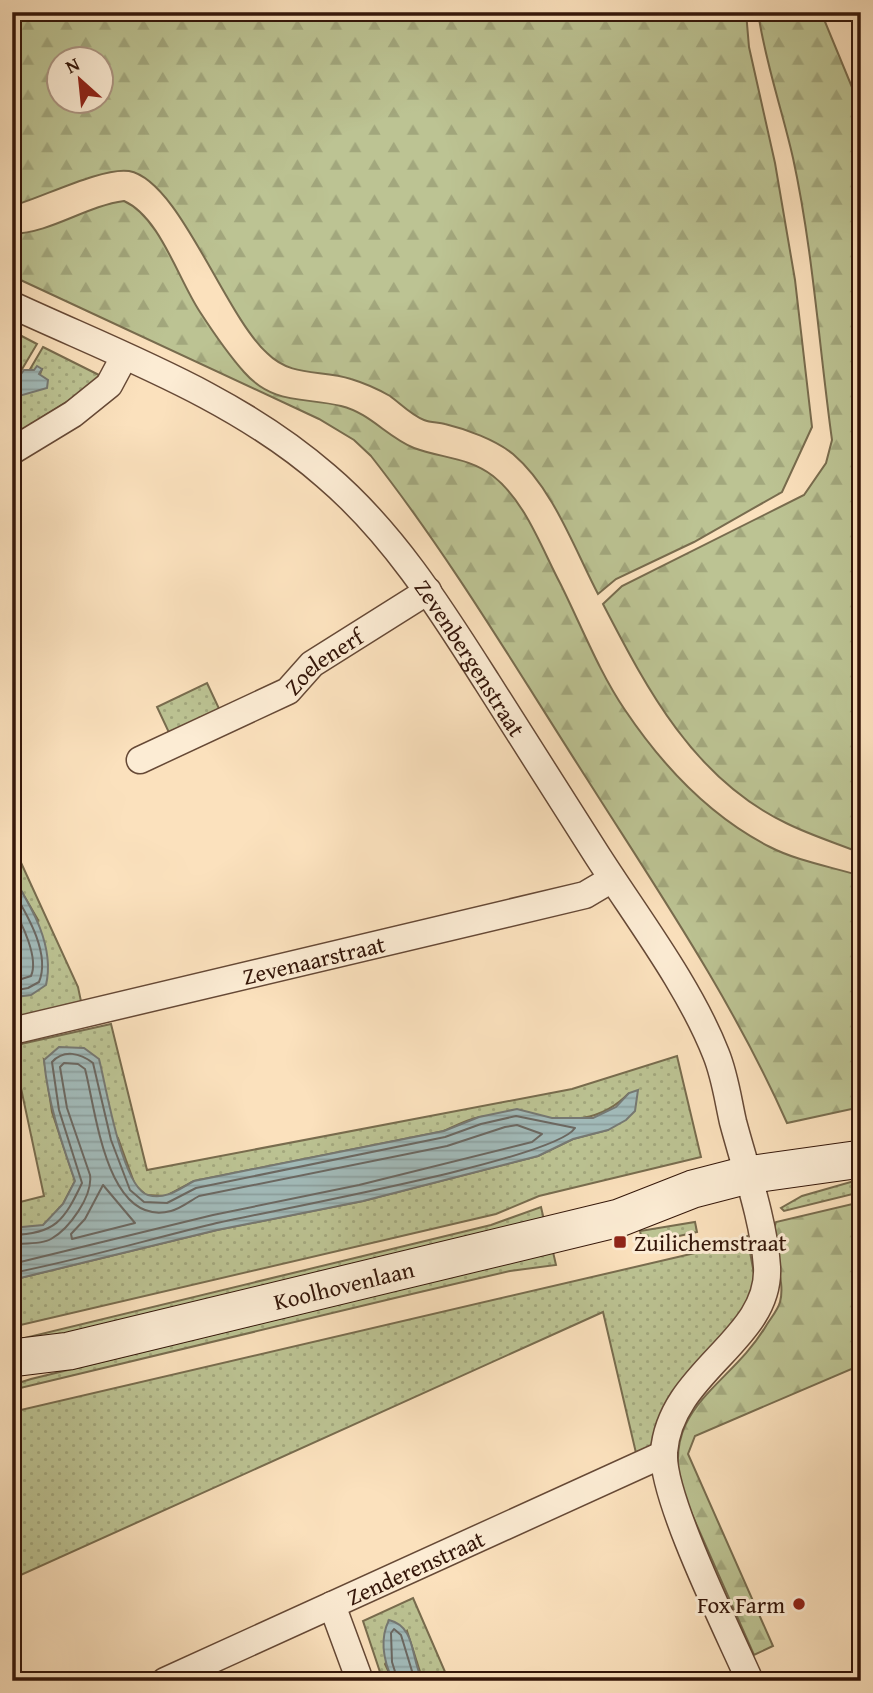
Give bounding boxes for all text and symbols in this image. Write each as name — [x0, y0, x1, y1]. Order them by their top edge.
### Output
north arrow — [46, 46, 116, 116]
text: N — [60, 49, 85, 80]
street label: Zevenbergenstraat — [407, 572, 534, 743]
street label: Zoelenerf — [276, 618, 371, 702]
street label: Zevenaarstraat — [239, 927, 388, 992]
place label: Zuilichemstraat — [634, 1226, 787, 1259]
marker: Zuilichemstraat — [612, 1234, 628, 1250]
street label: Koolhovenlaan — [270, 1252, 417, 1317]
street label: Zenderenstraat — [341, 1521, 490, 1613]
place label: Fox Farm — [697, 1588, 785, 1621]
marker: Fox Farm — [791, 1596, 807, 1612]

